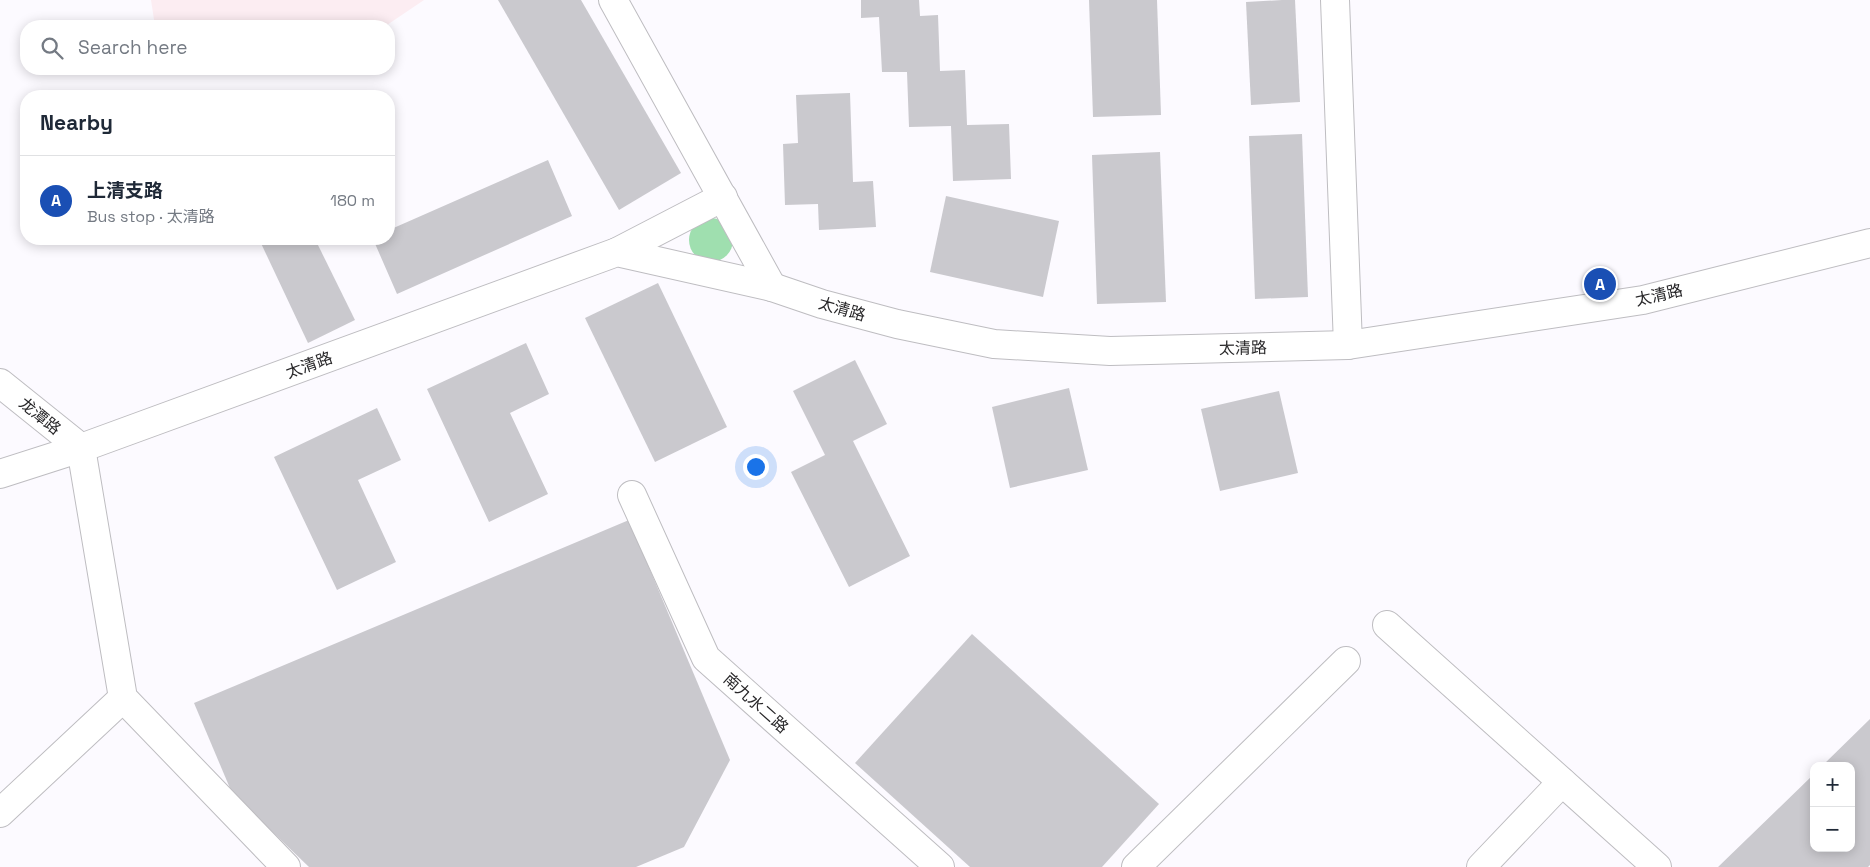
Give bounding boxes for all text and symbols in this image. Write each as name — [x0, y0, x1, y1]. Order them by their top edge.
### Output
search box — [20, 20, 395, 75]
icon: search — [38, 34, 66, 62]
text: Search here — [78, 35, 188, 60]
text: Nearby — [40, 109, 113, 136]
text: 上清支路 — [87, 178, 163, 203]
text: A — [51, 190, 61, 211]
text: 180 m — [330, 190, 375, 211]
text: Bus stop · 太清路 — [87, 206, 215, 227]
pin: A — [1584, 265, 1616, 303]
street label: 太清路 — [1633, 279, 1685, 311]
street label: 太清路 — [816, 292, 868, 326]
street label: 太清路 — [1219, 337, 1267, 359]
street label: 太清路 — [283, 347, 335, 383]
street label: 龙潭路 — [15, 393, 65, 439]
your location — [743, 454, 769, 480]
street label: 南九水二路 — [719, 668, 793, 738]
map controls — [1810, 762, 1855, 852]
button: + — [1810, 762, 1855, 807]
button: − — [1810, 807, 1855, 852]

